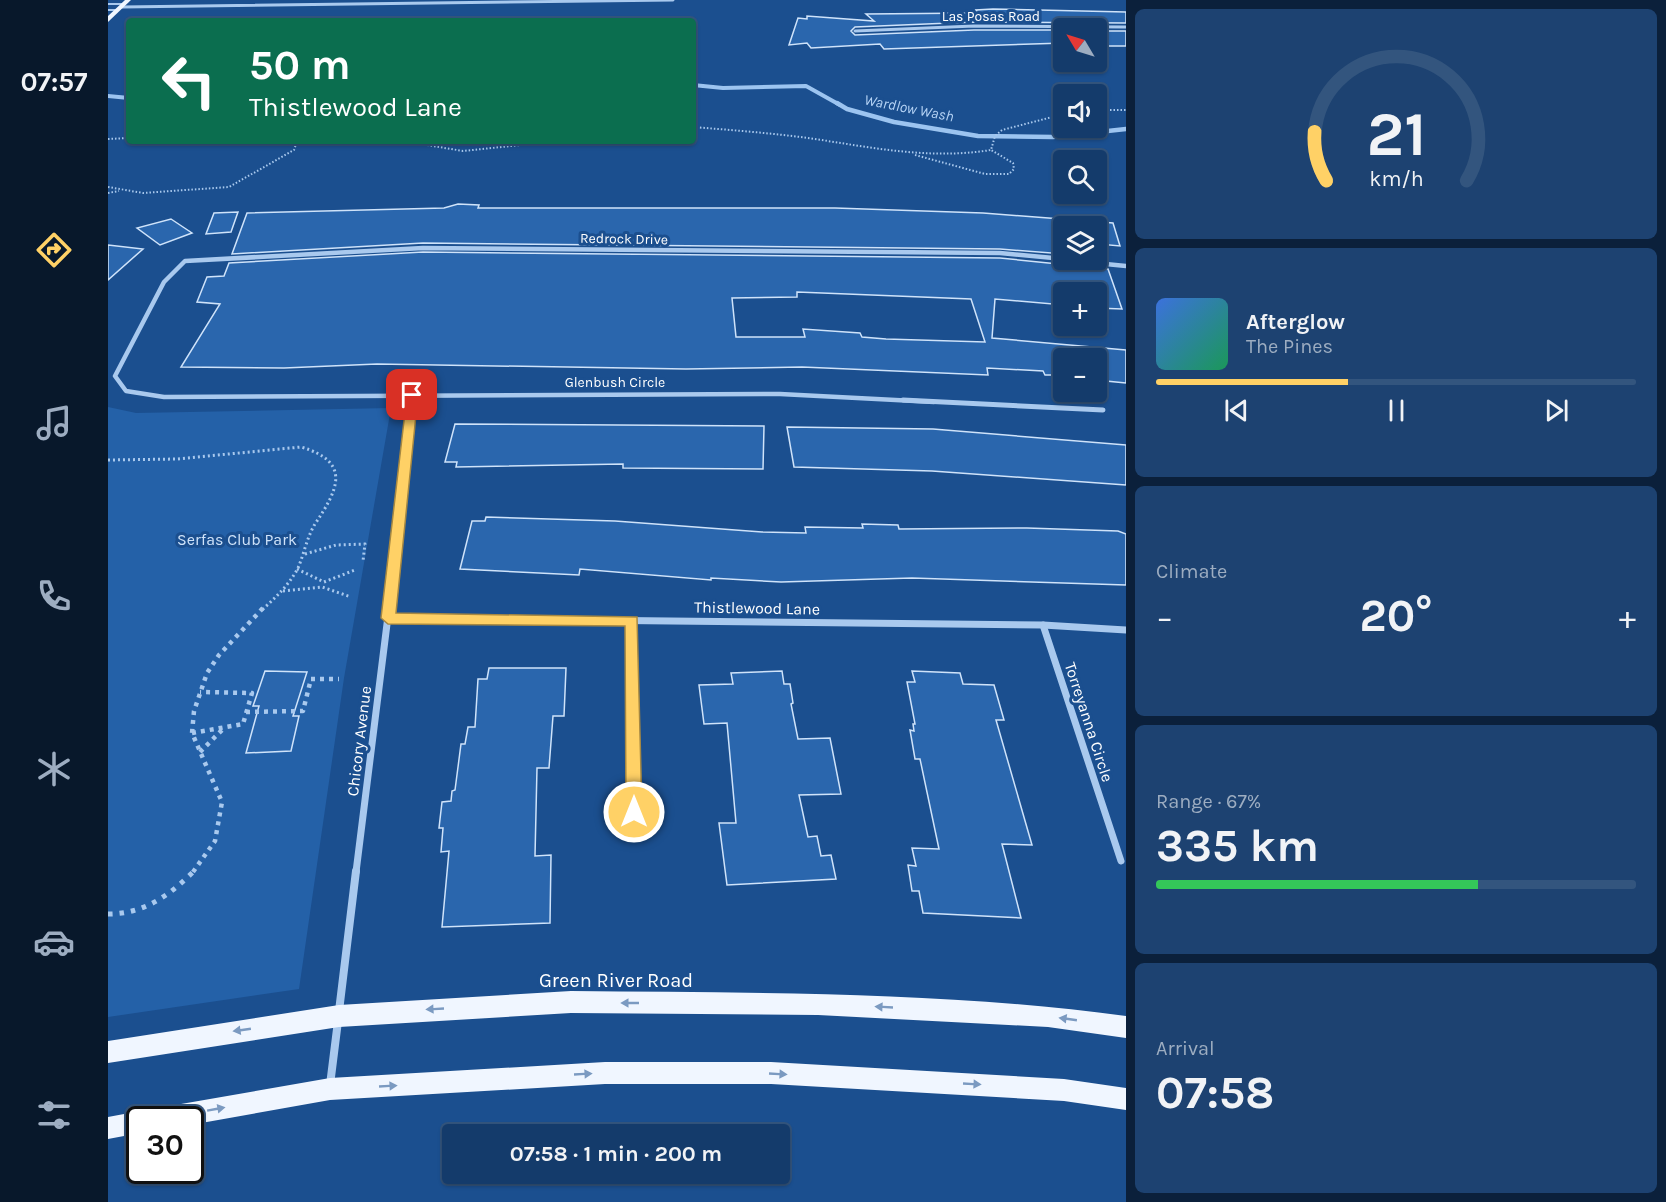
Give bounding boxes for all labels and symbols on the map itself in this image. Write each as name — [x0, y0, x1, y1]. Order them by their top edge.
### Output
street label: Las Posas Road — [942, 8, 1040, 25]
north arrow — [1053, 18, 1107, 72]
water label: Wardlow Wash — [863, 90, 955, 126]
street label: Redrock Drive — [580, 230, 668, 248]
pin — [386, 369, 437, 420]
street label: Glenbush Circle — [565, 374, 665, 391]
park label: Serfas Club Park — [177, 530, 297, 549]
street label: Thistlewood Lane — [694, 597, 820, 619]
street label: Torreyanna Circle — [1061, 660, 1117, 784]
street label: Chicory Avenue — [343, 685, 375, 797]
position arrow — [602, 780, 666, 844]
street label: Green River Road — [539, 969, 693, 992]
one-way arrow — [621, 998, 640, 1008]
one-way arrow — [875, 1003, 894, 1012]
one-way arrow — [426, 1005, 445, 1014]
one-way arrow — [1058, 1014, 1077, 1024]
one-way arrow — [232, 1025, 251, 1034]
one-way arrow — [573, 1069, 592, 1079]
one-way arrow — [768, 1069, 787, 1078]
one-way arrow — [963, 1080, 982, 1089]
one-way arrow — [379, 1081, 398, 1090]
one-way arrow — [207, 1104, 226, 1113]
speed limit sign: 30 — [126, 1106, 204, 1184]

